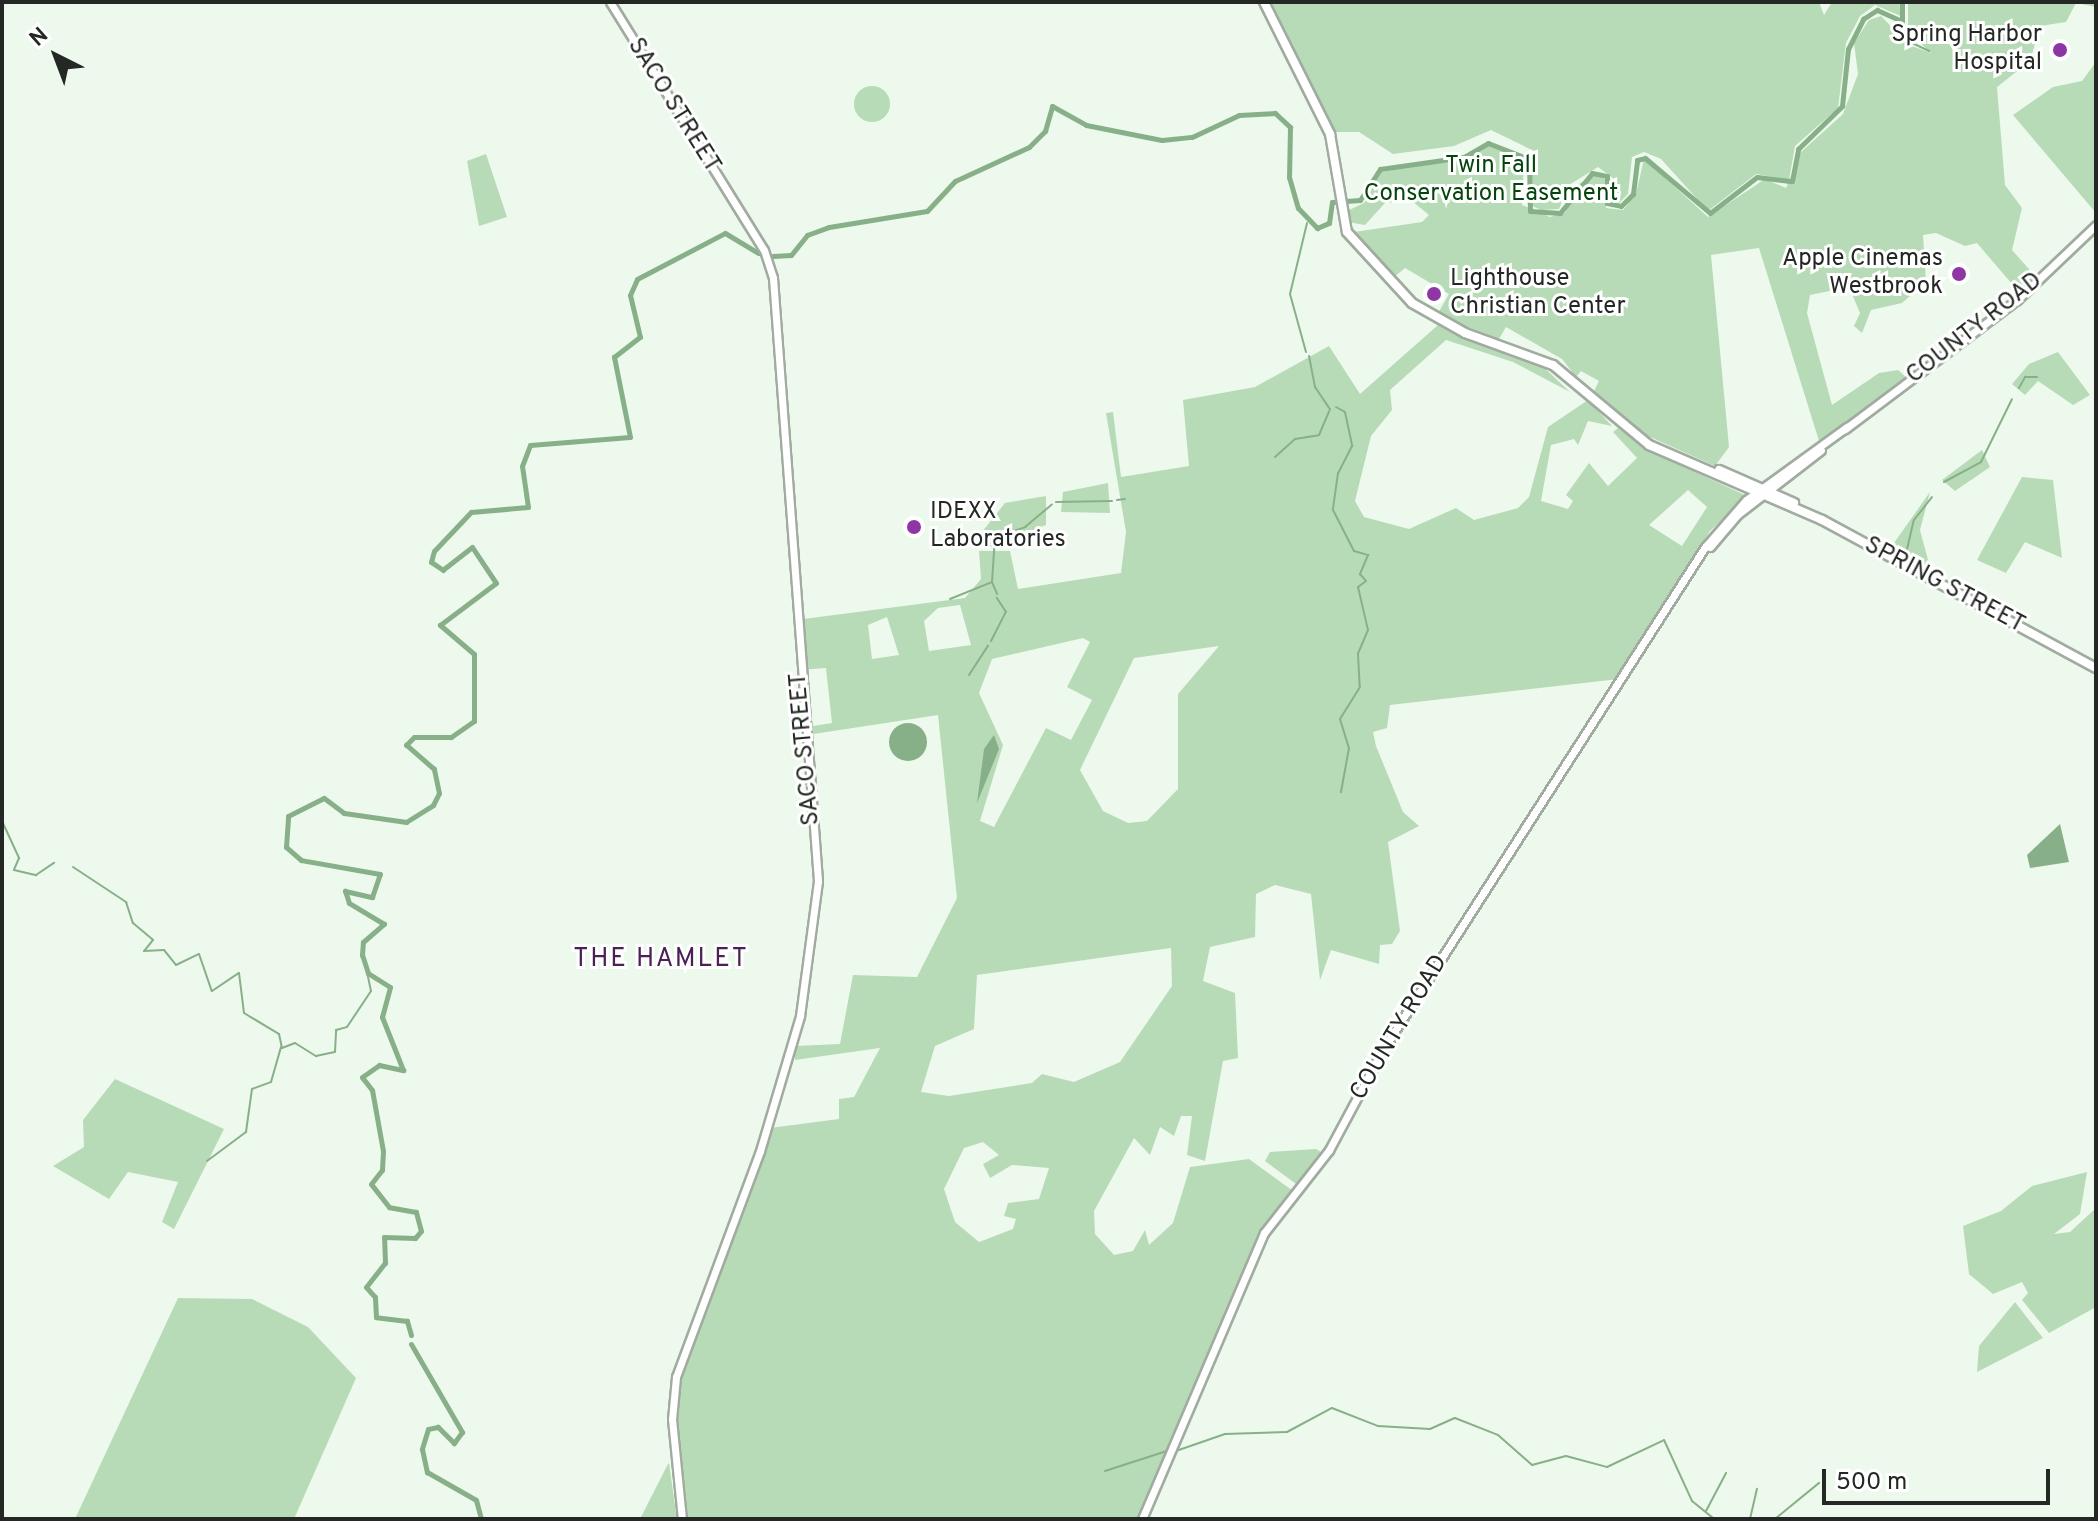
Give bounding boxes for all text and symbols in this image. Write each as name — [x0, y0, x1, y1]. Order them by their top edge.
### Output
north arrow — [16, 16, 96, 96]
text: N — [25, 22, 55, 53]
place label: Spring Harbor Hospital — [1891, 22, 2042, 78]
street label: SACO STREET — [620, 33, 726, 179]
marker: Spring Harbor Hospital — [2049, 39, 2071, 61]
park label: Twin Fall Conservation Easement — [1364, 153, 1618, 209]
place label: Apple Cinemas Westbrook — [1782, 246, 1943, 302]
marker: Apple Cinemas Westbrook — [1950, 265, 1968, 283]
place label: Lighthouse Christian Center — [1450, 266, 1626, 322]
street label: COUNTY ROAD — [1901, 267, 2049, 391]
marker: Lighthouse Christian Center — [1425, 285, 1443, 303]
place label: IDEXX Laboratories — [930, 499, 1066, 555]
marker: IDEXX Laboratories — [905, 518, 923, 536]
street label: SPRING STREET — [1859, 532, 2029, 640]
street label: SACO STREET — [785, 671, 827, 827]
district label: THE HAMLET — [573, 944, 749, 976]
street label: COUNTY ROAD — [1345, 950, 1455, 1106]
scale bar — [1826, 1453, 2054, 1503]
text: 500 m — [1836, 1468, 1907, 1498]

